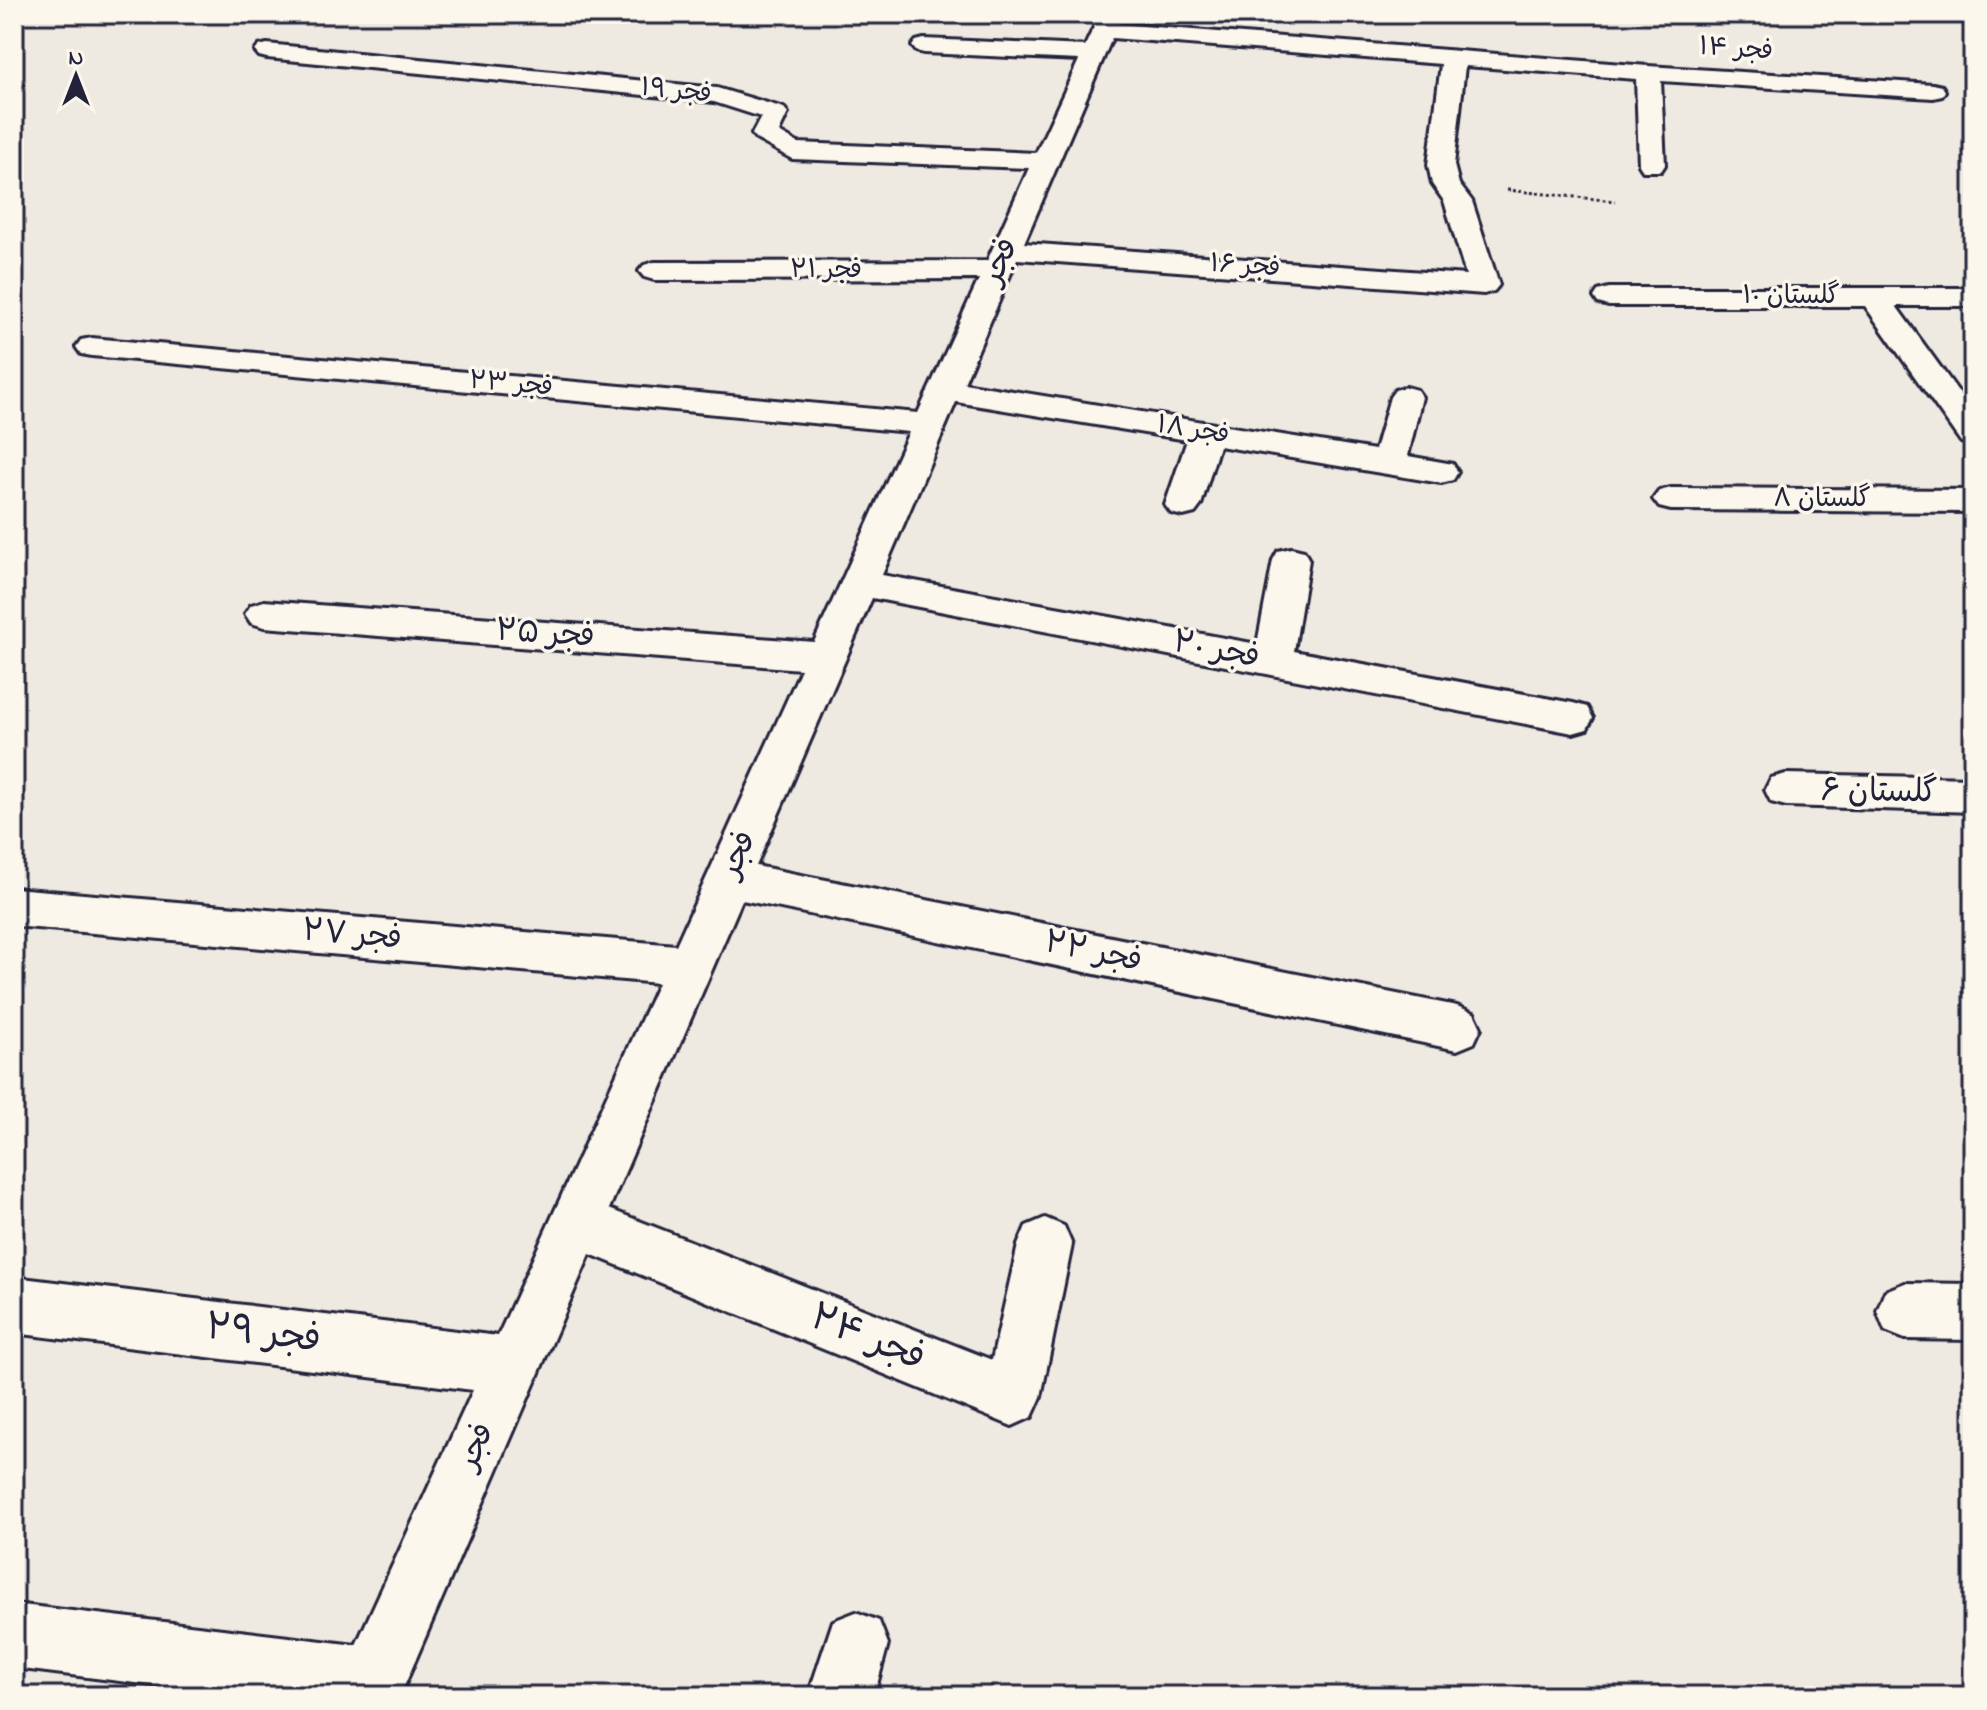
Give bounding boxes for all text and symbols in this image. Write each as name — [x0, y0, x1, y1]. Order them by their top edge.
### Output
street label: فجر ۱۴ — [1698, 28, 1774, 72]
north arrow — [36, 36, 116, 116]
text: N — [69, 43, 83, 75]
street label: فجر ۱۹ — [639, 69, 713, 115]
street label: فجر — [969, 231, 1032, 296]
street label: فجر ۱۶ — [1209, 246, 1281, 288]
street label: فجر ۲۱ — [790, 252, 862, 290]
street label: گلستان ۱۰ — [1742, 278, 1840, 316]
street label: فجر ۲۳ — [467, 362, 555, 408]
street label: فجر ۱۸ — [1154, 407, 1232, 455]
street label: گلستان ۸ — [1773, 481, 1871, 519]
street label: فجر ۲۵ — [494, 608, 596, 662]
street label: فجر ۲۰ — [1168, 620, 1264, 682]
street label: گلستان ۶ — [1820, 768, 1938, 818]
street label: فجر — [707, 824, 770, 889]
street label: فجر ۲۷ — [300, 908, 404, 964]
street label: فجر ۲۲ — [1040, 920, 1146, 986]
street label: فجر ۲۴ — [801, 1291, 933, 1387]
street label: فجر ۲۹ — [202, 1300, 324, 1370]
street label: فجر — [445, 1416, 508, 1481]

